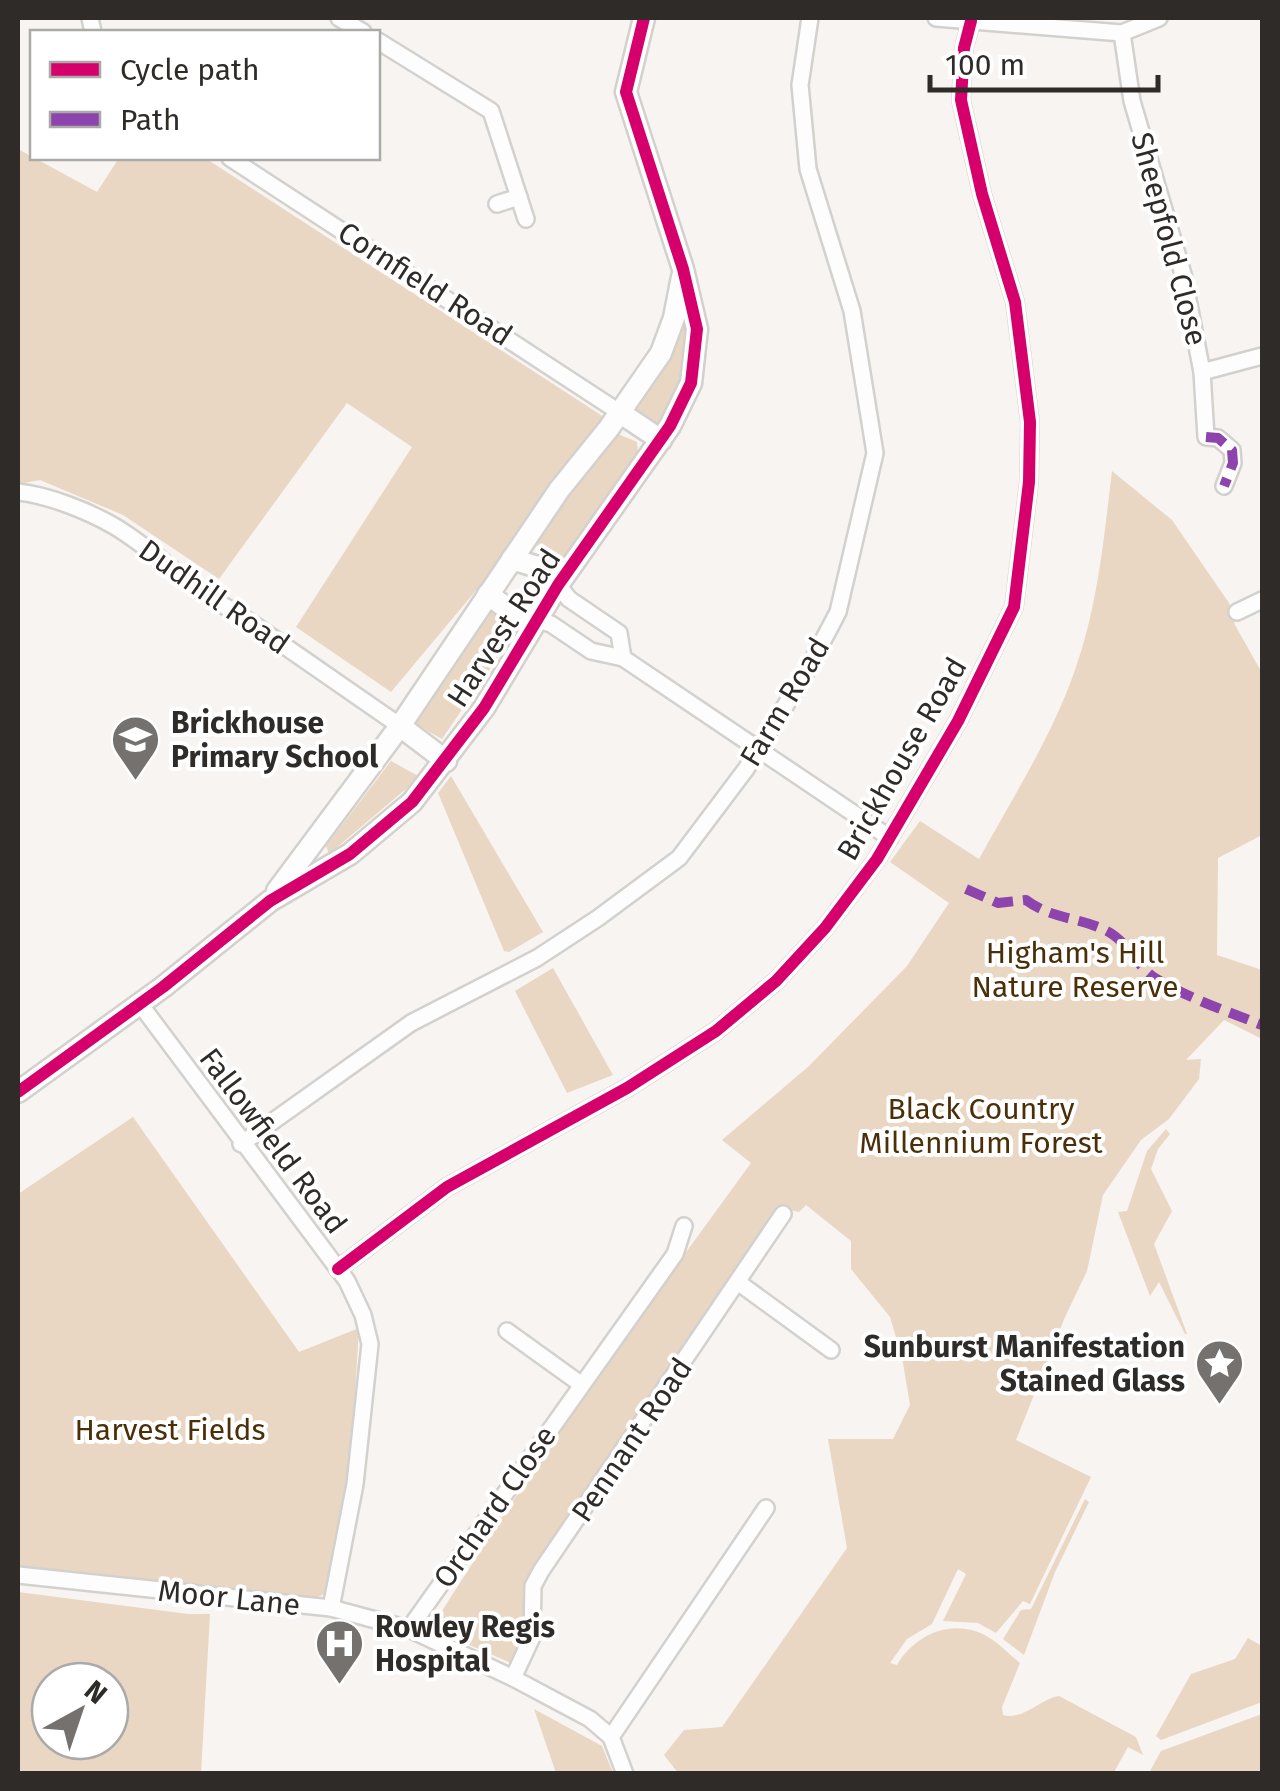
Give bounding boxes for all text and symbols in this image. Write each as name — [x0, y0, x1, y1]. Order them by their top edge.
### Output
legend — [30, 30, 380, 160]
scale bar — [930, 30, 1158, 92]
text: 100 m — [945, 47, 1025, 83]
text: Cycle path — [120, 52, 259, 88]
text: Path — [120, 102, 181, 138]
street label: Sheepfold Close — [1123, 128, 1215, 350]
street label: Cornfield Road — [331, 214, 519, 354]
street label: Dudhill Road — [132, 532, 296, 662]
street label: Harvest Road — [440, 542, 568, 714]
street label: Farm Road — [733, 631, 837, 773]
street label: Brickhouse Road — [829, 651, 975, 867]
place label: Brickhouse Primary School — [171, 705, 378, 775]
school or university icon: Brickhouse Primary School — [110, 714, 162, 782]
park label: Higham's Hill Nature Reserve — [971, 935, 1179, 1005]
street label: Fallowfield Road — [192, 1041, 354, 1241]
park label: Black Country Millennium Forest — [859, 1091, 1103, 1161]
place label: Sunburst Manifestation Stained Glass — [864, 1329, 1185, 1399]
place icon: Sunburst Manifestation Stained Glass — [1194, 1338, 1246, 1406]
street label: Pennant Road — [564, 1351, 700, 1529]
park label: Harvest Fields — [74, 1412, 266, 1448]
street label: Orchard Close — [426, 1419, 564, 1595]
street label: Moor Lane — [156, 1573, 302, 1623]
place label: Rowley Regis Hospital — [375, 1609, 555, 1679]
hospital icon: Rowley Regis Hospital — [314, 1618, 366, 1686]
north arrow — [30, 1661, 130, 1761]
text: N — [78, 1674, 113, 1711]

